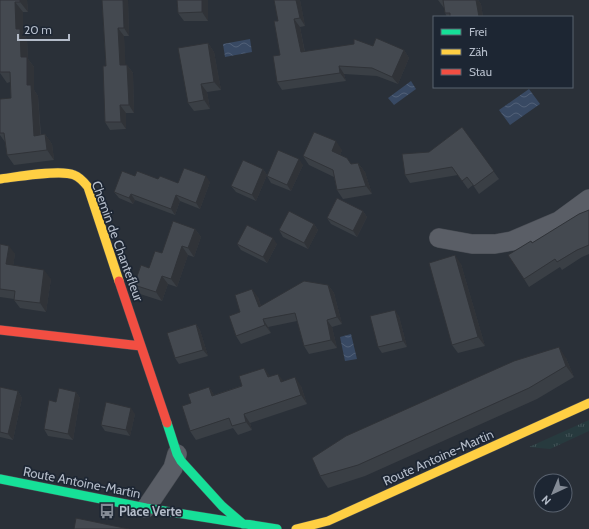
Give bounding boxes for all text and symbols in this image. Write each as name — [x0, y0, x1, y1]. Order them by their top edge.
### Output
scale bar — [18, 16, 69, 42]
legend — [433, 16, 573, 88]
text: 20 m — [24, 22, 52, 37]
text: Frei — [469, 24, 487, 39]
text: Zäh — [469, 44, 488, 59]
text: Stau — [469, 64, 492, 79]
street label: Chemin de Chantefleur — [89, 179, 148, 304]
street label: Route Antoine-Martin — [380, 425, 496, 489]
street label: Route Antoine-Martin — [22, 463, 142, 501]
north arrow — [533, 473, 573, 513]
text: N — [538, 492, 554, 508]
bus stop icon: Place Verte — [98, 502, 116, 520]
place label: Place Verte — [119, 503, 182, 519]

